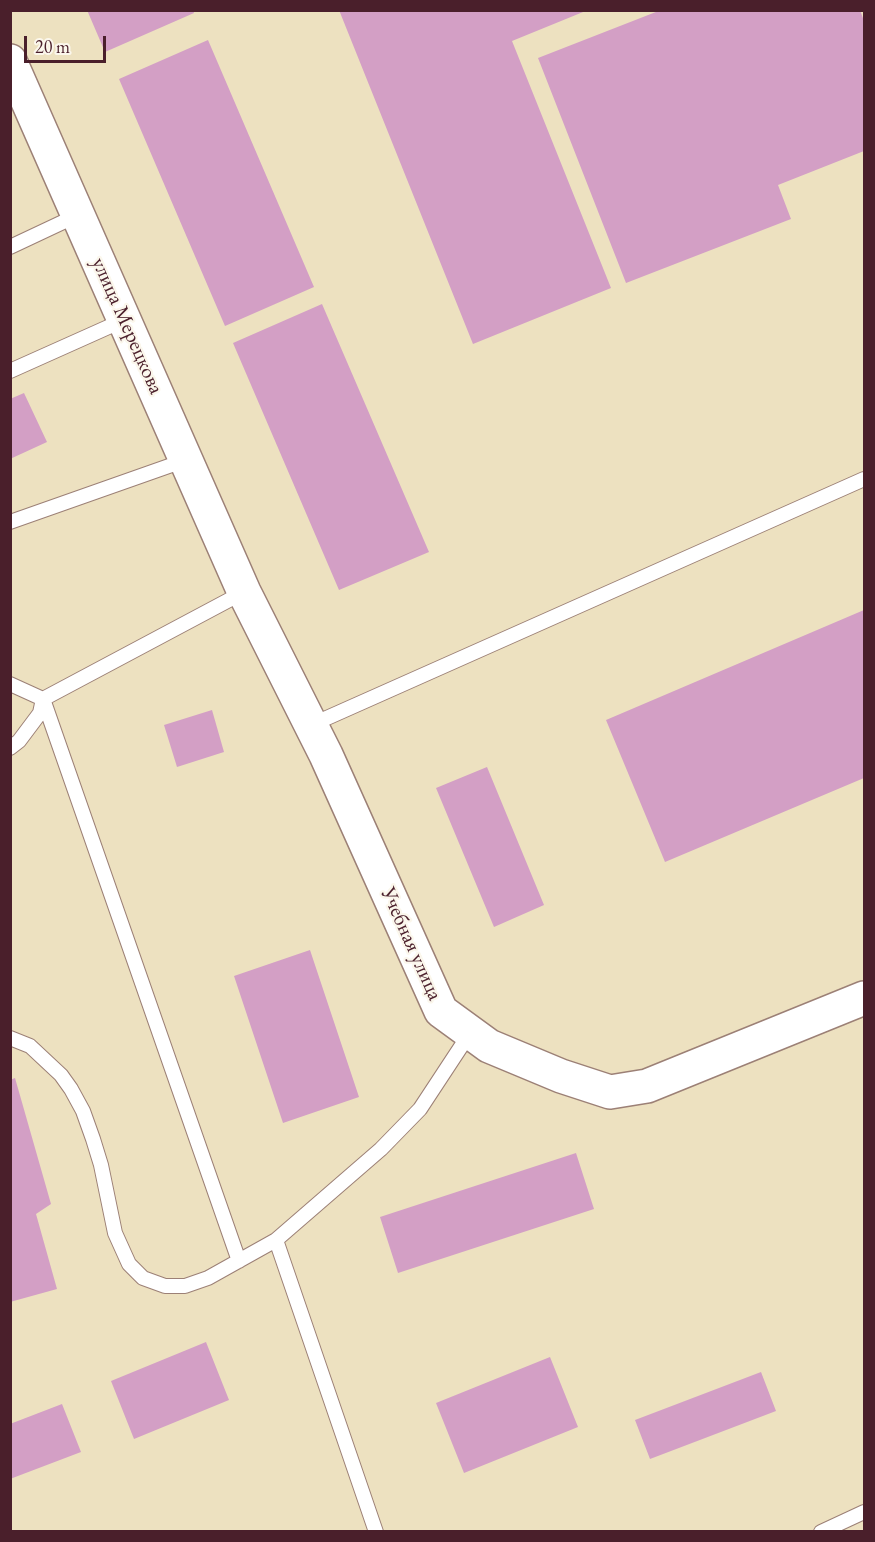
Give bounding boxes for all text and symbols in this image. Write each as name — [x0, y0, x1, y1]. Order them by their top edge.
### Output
scale bar — [27, 24, 110, 62]
text: 20 m — [35, 35, 70, 58]
street label: улица Мерецкова — [86, 254, 168, 398]
street label: Учебная улица — [375, 883, 447, 1005]

